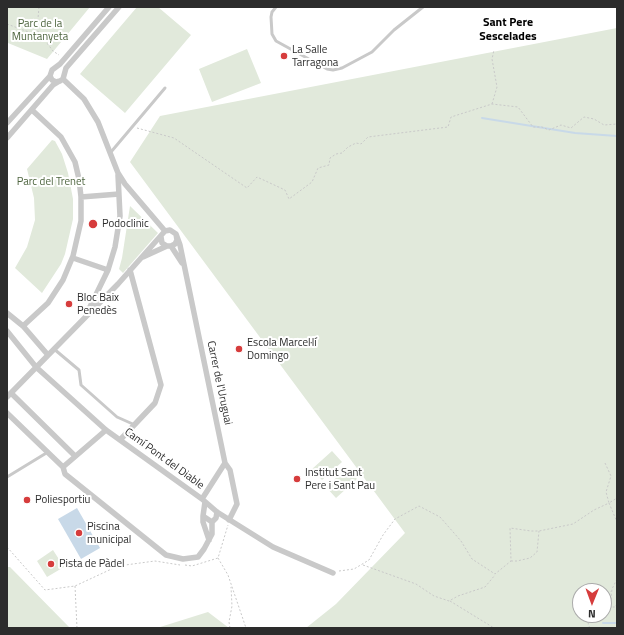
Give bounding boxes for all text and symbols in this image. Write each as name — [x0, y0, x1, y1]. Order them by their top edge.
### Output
district label: Sant Pere Sescelades — [479, 16, 537, 44]
park label: Parc de la Muntanyeta — [12, 17, 68, 43]
place label: La Salle Tarragona — [292, 43, 338, 69]
marker: La Salle Tarragona — [279, 51, 289, 61]
park label: Parc del Trenet — [17, 175, 85, 189]
place label: Podoclinic — [102, 217, 149, 231]
marker: Podoclinic — [87, 218, 99, 230]
place label: Bloc Baix Penedès — [77, 291, 119, 317]
marker: Bloc Baix Penedès — [64, 299, 74, 309]
place label: Escola Marcel·lí Domingo — [247, 336, 317, 362]
street label: Carrer de l'Uruguai — [204, 340, 234, 426]
marker: Escola Marcel·lí Domingo — [234, 344, 244, 354]
street label: Camí Pont del Diable — [122, 426, 206, 492]
place label: Institut Sant Pere i Sant Pau — [305, 466, 375, 492]
marker: Institut Sant Pere i Sant Pau — [292, 474, 302, 484]
place label: Poliesportiu — [35, 493, 90, 507]
marker: Poliesportiu — [22, 495, 32, 505]
place label: Piscina municipal — [87, 520, 131, 546]
marker: Piscina municipal — [74, 528, 84, 538]
place label: Pista de Pàdel — [59, 557, 125, 571]
marker: Pista de Pàdel — [46, 559, 56, 569]
north arrow — [572, 583, 612, 623]
text: N — [588, 606, 596, 622]

